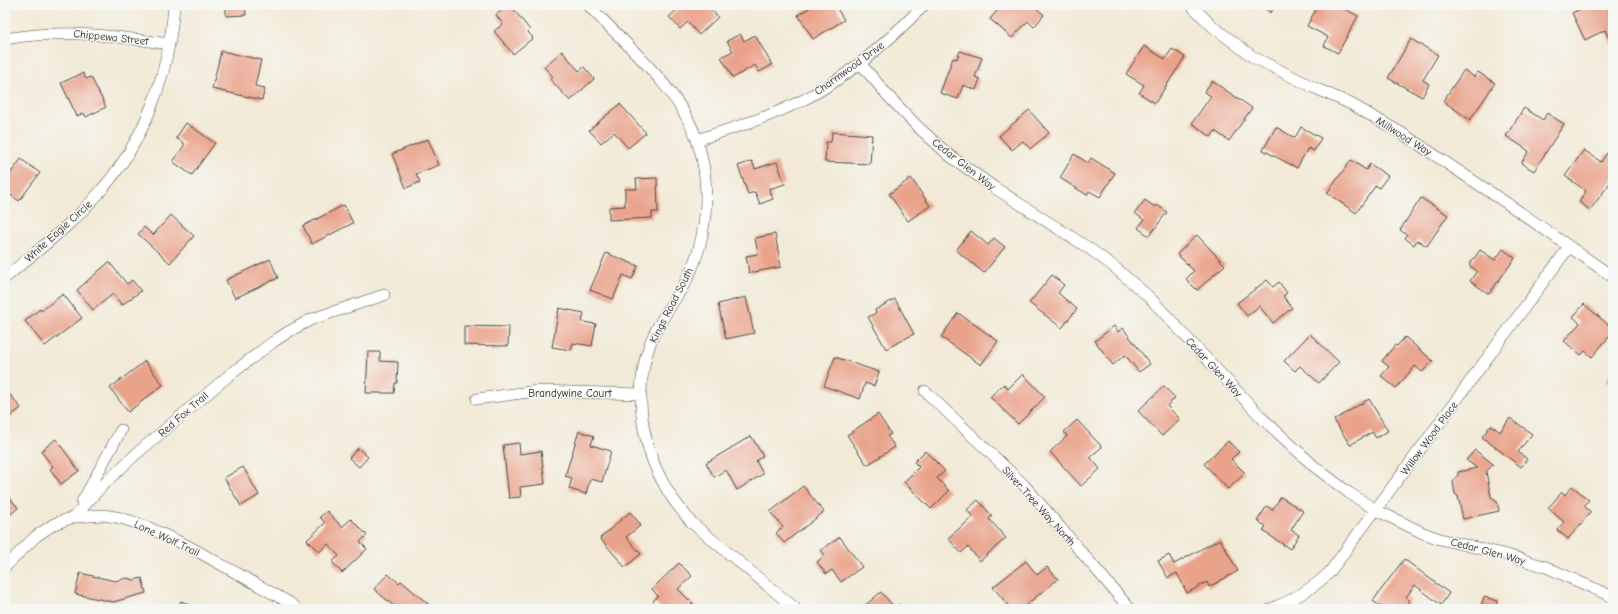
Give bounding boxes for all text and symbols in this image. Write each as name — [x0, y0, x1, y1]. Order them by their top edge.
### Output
street label: Chippewa Street — [73, 27, 150, 48]
street label: Charmwood Drive — [812, 38, 887, 98]
street label: Millwood Way — [1373, 114, 1434, 159]
street label: Cedar Glen Way — [929, 136, 998, 193]
street label: White Eagle Circle — [22, 197, 95, 265]
street label: Kings Road South — [647, 265, 696, 345]
street label: Cedar Glen Way — [1183, 335, 1245, 400]
street label: Brandywine Court — [528, 387, 613, 400]
street label: Red Fox Trail — [156, 389, 211, 440]
street label: Willow Wood Place — [1398, 398, 1461, 478]
street label: Silver Tree Way North — [999, 464, 1078, 549]
street label: Lone Wolf Trail — [132, 518, 202, 559]
street label: Cedar Glen Way — [1449, 535, 1527, 568]

